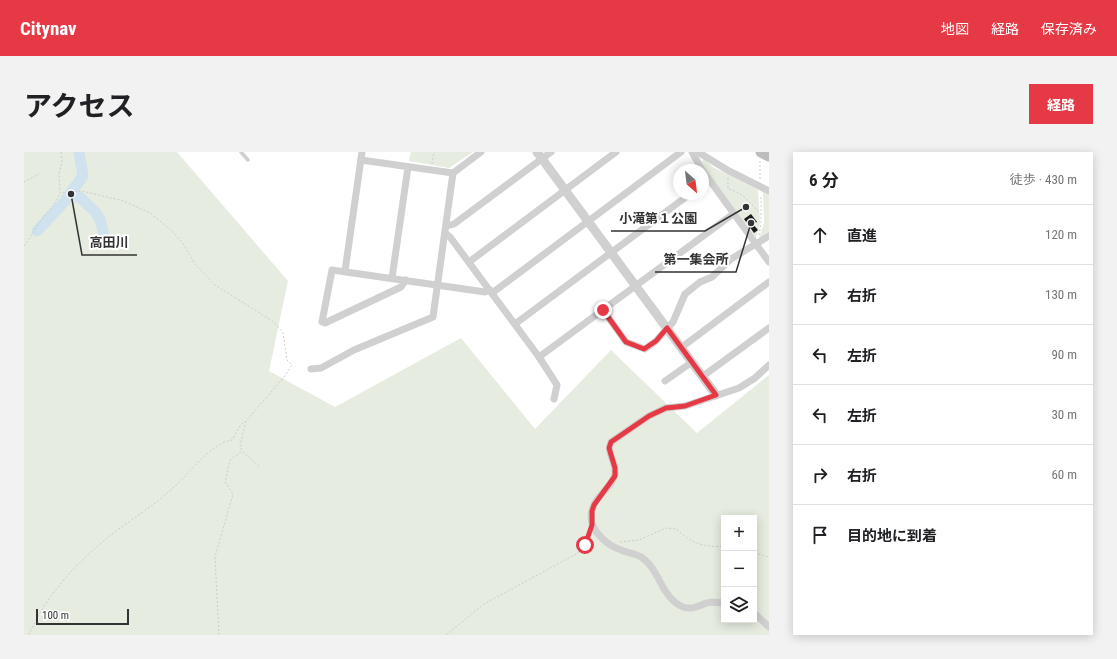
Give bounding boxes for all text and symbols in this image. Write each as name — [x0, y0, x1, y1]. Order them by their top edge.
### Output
text: Citynav — [20, 17, 77, 40]
text: 地図 — [941, 21, 969, 37]
text: 経路 — [991, 21, 1019, 37]
text: 保存済み — [1041, 21, 1097, 37]
button: 経路 — [1029, 84, 1093, 124]
text: アクセス — [24, 90, 135, 123]
north arrow — [673, 164, 709, 200]
text: 6 分 — [809, 170, 839, 190]
text: 徒歩 · 430 m — [1010, 172, 1077, 187]
callout: 小滝第１公園 — [611, 206, 705, 231]
text: 小滝第１公園 — [619, 211, 697, 226]
icon: ahead — [809, 224, 831, 246]
text: 直進 — [847, 227, 877, 245]
text: 120 m — [1045, 227, 1077, 242]
callout: 高田川 — [82, 230, 137, 255]
text: 高田川 — [89, 235, 129, 250]
callout: 第一集会所 — [655, 247, 736, 272]
text: 第一集会所 — [663, 252, 729, 267]
icon: right — [809, 284, 831, 306]
text: 右折 — [847, 287, 877, 305]
text: 130 m — [1045, 287, 1077, 302]
route end — [594, 301, 612, 319]
icon: left — [809, 344, 831, 366]
text: 左折 — [847, 347, 877, 365]
text: 90 m — [1051, 347, 1077, 362]
icon: left — [809, 404, 831, 426]
text: 左折 — [847, 407, 877, 425]
text: 30 m — [1051, 407, 1077, 422]
icon: right — [809, 464, 831, 486]
text: 右折 — [847, 467, 877, 485]
text: 60 m — [1051, 467, 1077, 482]
map controls — [721, 515, 757, 623]
button: + — [721, 515, 757, 551]
icon: arrive — [809, 524, 831, 546]
text: 目的地に到着 — [847, 527, 937, 545]
route start — [576, 536, 594, 554]
button: − — [721, 551, 757, 587]
button: layers — [721, 587, 757, 623]
scale bar — [36, 607, 129, 626]
text: 100 m — [42, 609, 69, 622]

